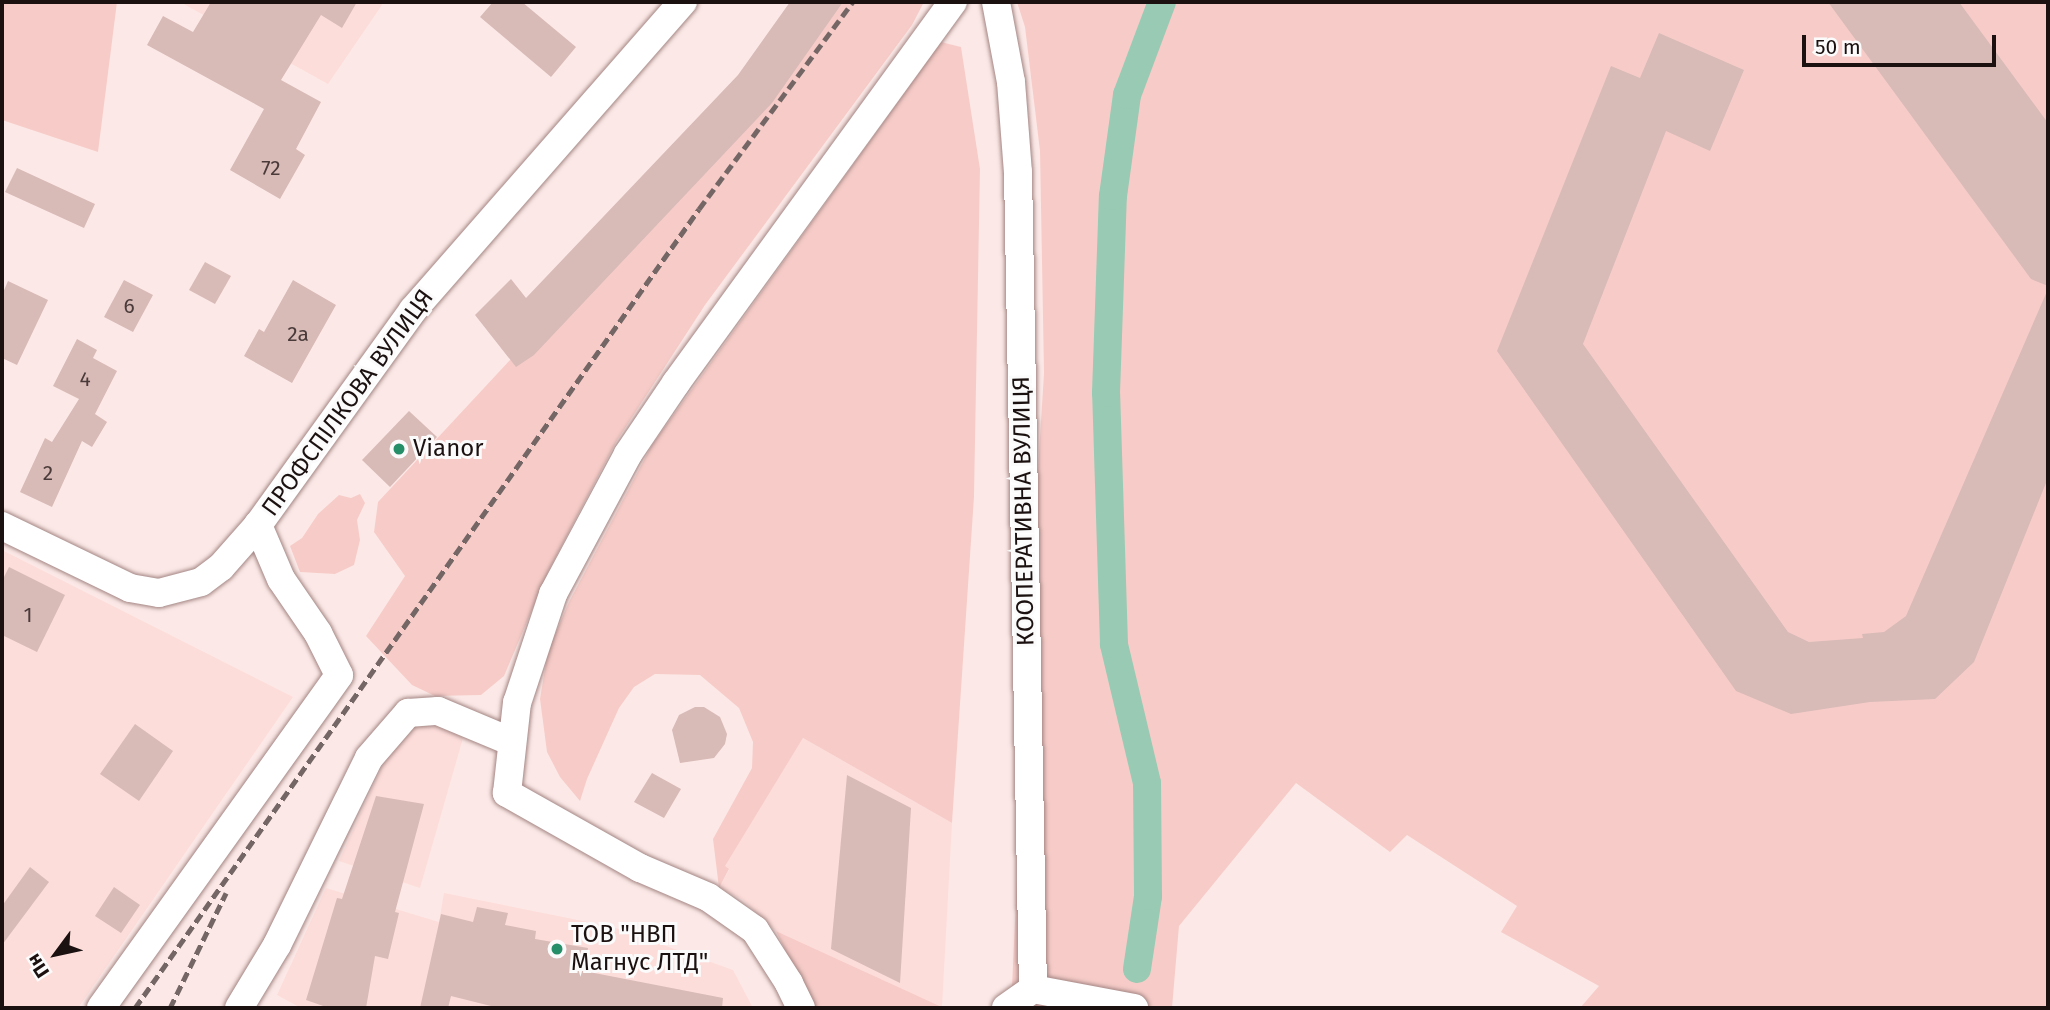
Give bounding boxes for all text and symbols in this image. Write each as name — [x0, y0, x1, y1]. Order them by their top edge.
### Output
scale bar — [1805, 21, 1999, 65]
text: 50 m — [1815, 34, 1861, 60]
house number: 72 — [261, 155, 281, 181]
street label: ПРОФСПІЛКОВА ВУЛИЦЯ — [256, 284, 440, 522]
house number: 6 — [123, 293, 135, 319]
house number: 2а — [287, 321, 309, 347]
house number: 4 — [79, 366, 91, 392]
street label: КООПЕРАТИВНА ВУЛИЦЯ — [1007, 376, 1041, 646]
place label: Vianor — [413, 435, 484, 463]
marker: Vianor — [391, 441, 407, 457]
house number: 2 — [43, 460, 53, 486]
house number: 1 — [23, 602, 33, 628]
north arrow — [21, 919, 91, 989]
place label: ТОВ "НВП Магнус ЛТД" — [571, 921, 708, 977]
marker: ТОВ "НВП Магнус ЛТД" — [549, 941, 565, 957]
text: Пн — [22, 949, 54, 982]

